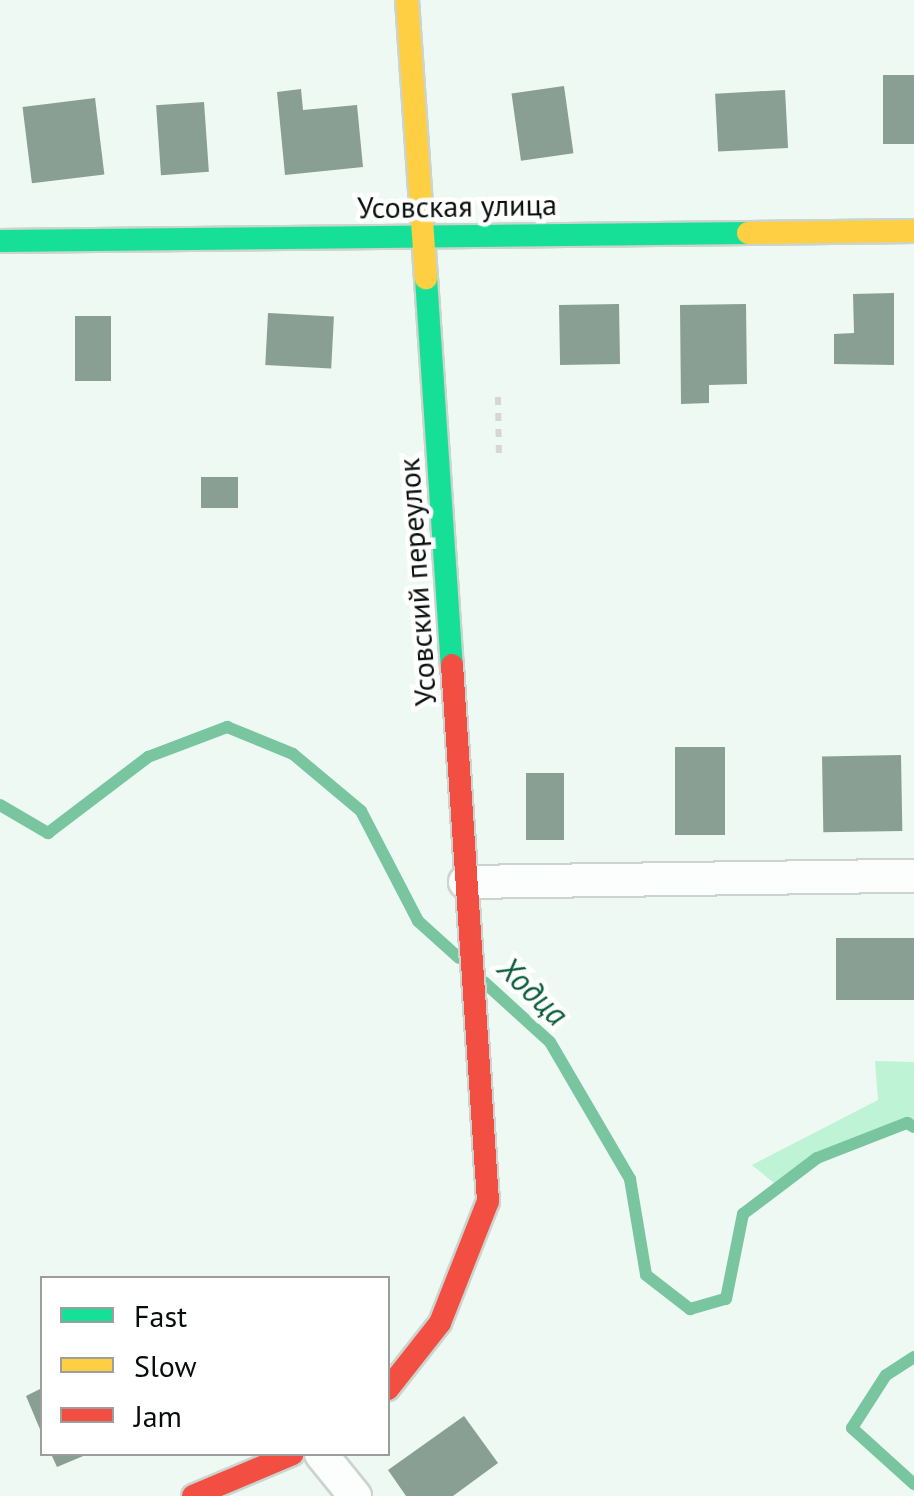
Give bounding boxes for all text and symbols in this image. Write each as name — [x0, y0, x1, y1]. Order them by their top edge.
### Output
street label: Усовская улица — [357, 186, 557, 226]
street label: Усовский переулок — [390, 457, 444, 707]
water label: Ходца — [490, 949, 576, 1033]
legend — [40, 1276, 390, 1456]
text: Fast — [134, 1296, 187, 1335]
text: Slow — [134, 1346, 197, 1385]
text: Jam — [134, 1396, 182, 1435]

